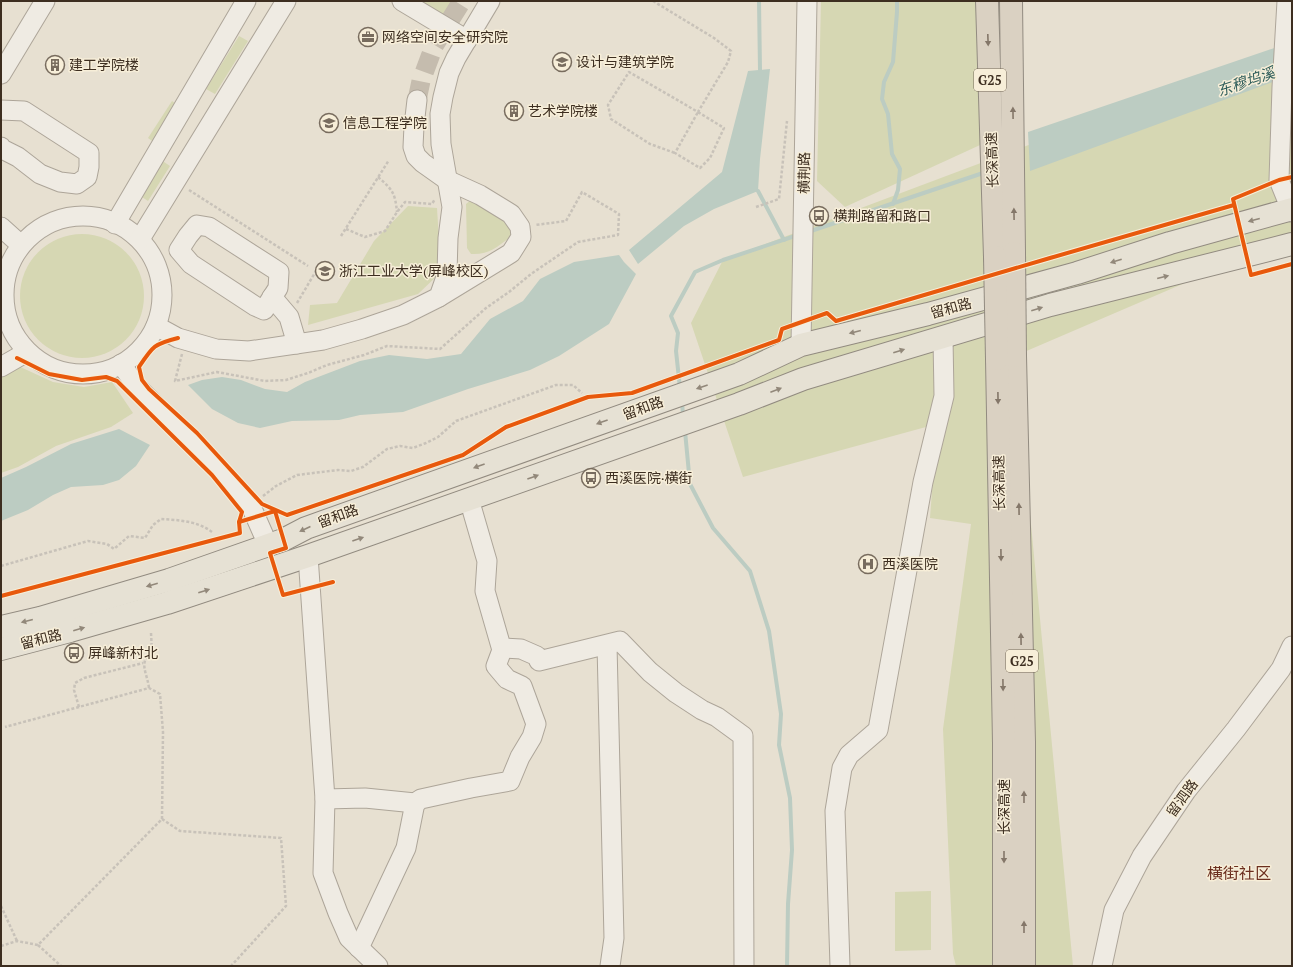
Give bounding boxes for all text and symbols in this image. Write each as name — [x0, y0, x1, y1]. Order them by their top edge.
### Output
office icon: 网络空间安全研究院 — [357, 26, 379, 48]
place label: 网络空间安全研究院 — [382, 27, 508, 46]
one-way arrow — [985, 34, 992, 46]
school or university icon: 设计与建筑学院 — [551, 51, 573, 73]
place label: 设计与建筑学院 — [576, 52, 674, 71]
building icon: 建工学院楼 — [44, 54, 66, 76]
place label: 建工学院楼 — [69, 55, 139, 74]
water label: 东穆坞溪 — [1214, 61, 1279, 100]
road number: G25 — [974, 69, 1006, 91]
building icon: 艺术学院楼 — [503, 100, 525, 122]
place label: 艺术学院楼 — [528, 101, 598, 120]
one-way arrow — [1009, 107, 1016, 119]
school or university icon: 信息工程学院 — [318, 112, 340, 134]
place label: 信息工程学院 — [343, 113, 427, 132]
street label: 长深高速 — [981, 132, 1002, 188]
street label: 横荆路 — [794, 152, 813, 194]
bus stop icon: 横荆路留和路口 — [808, 205, 830, 227]
place label: 横荆路留和路口 — [833, 206, 931, 225]
one-way arrow — [1011, 207, 1017, 220]
one-way arrow — [1248, 217, 1260, 223]
one-way arrow — [1109, 258, 1121, 264]
school or university icon: 浙江工业大学(屏峰校区) — [314, 260, 336, 282]
place label: 浙江工业大学(屏峰校区) — [339, 261, 489, 280]
one-way arrow — [1157, 273, 1169, 279]
street label: 留和路 — [928, 293, 974, 322]
one-way arrow — [1032, 306, 1044, 312]
one-way arrow — [849, 329, 861, 335]
one-way arrow — [894, 348, 906, 354]
one-way arrow — [696, 384, 708, 390]
one-way arrow — [770, 387, 782, 393]
street label: 留和路 — [620, 391, 666, 424]
one-way arrow — [995, 392, 1001, 405]
one-way arrow — [596, 420, 608, 426]
street label: 长深高速 — [989, 455, 1008, 511]
one-way arrow — [473, 463, 485, 469]
bus stop icon: 西溪医院·横街 — [580, 467, 602, 489]
place label: 西溪医院·横街 — [605, 468, 692, 487]
one-way arrow — [528, 473, 540, 479]
street label: 留和路 — [315, 499, 361, 532]
one-way arrow — [1016, 502, 1022, 515]
one-way arrow — [299, 526, 310, 532]
one-way arrow — [352, 535, 364, 541]
one-way arrow — [998, 549, 1004, 562]
hospital icon: 西溪医院 — [857, 553, 879, 575]
place label: 西溪医院 — [882, 554, 938, 573]
one-way arrow — [146, 582, 158, 588]
one-way arrow — [198, 588, 210, 594]
one-way arrow — [21, 618, 33, 624]
street label: 留和路 — [18, 624, 64, 653]
one-way arrow — [74, 626, 86, 632]
one-way arrow — [1018, 633, 1025, 645]
bus stop icon: 屏峰新村北 — [63, 642, 85, 664]
place label: 屏峰新村北 — [88, 643, 158, 662]
road number: G25 — [1006, 650, 1038, 672]
one-way arrow — [1000, 679, 1006, 692]
street label: 留泗路 — [1162, 775, 1202, 820]
street label: 长深高速 — [994, 779, 1013, 835]
one-way arrow — [1021, 790, 1027, 803]
one-way arrow — [1001, 851, 1007, 864]
district label: 横街社区 — [1207, 862, 1271, 884]
one-way arrow — [1021, 920, 1027, 933]

